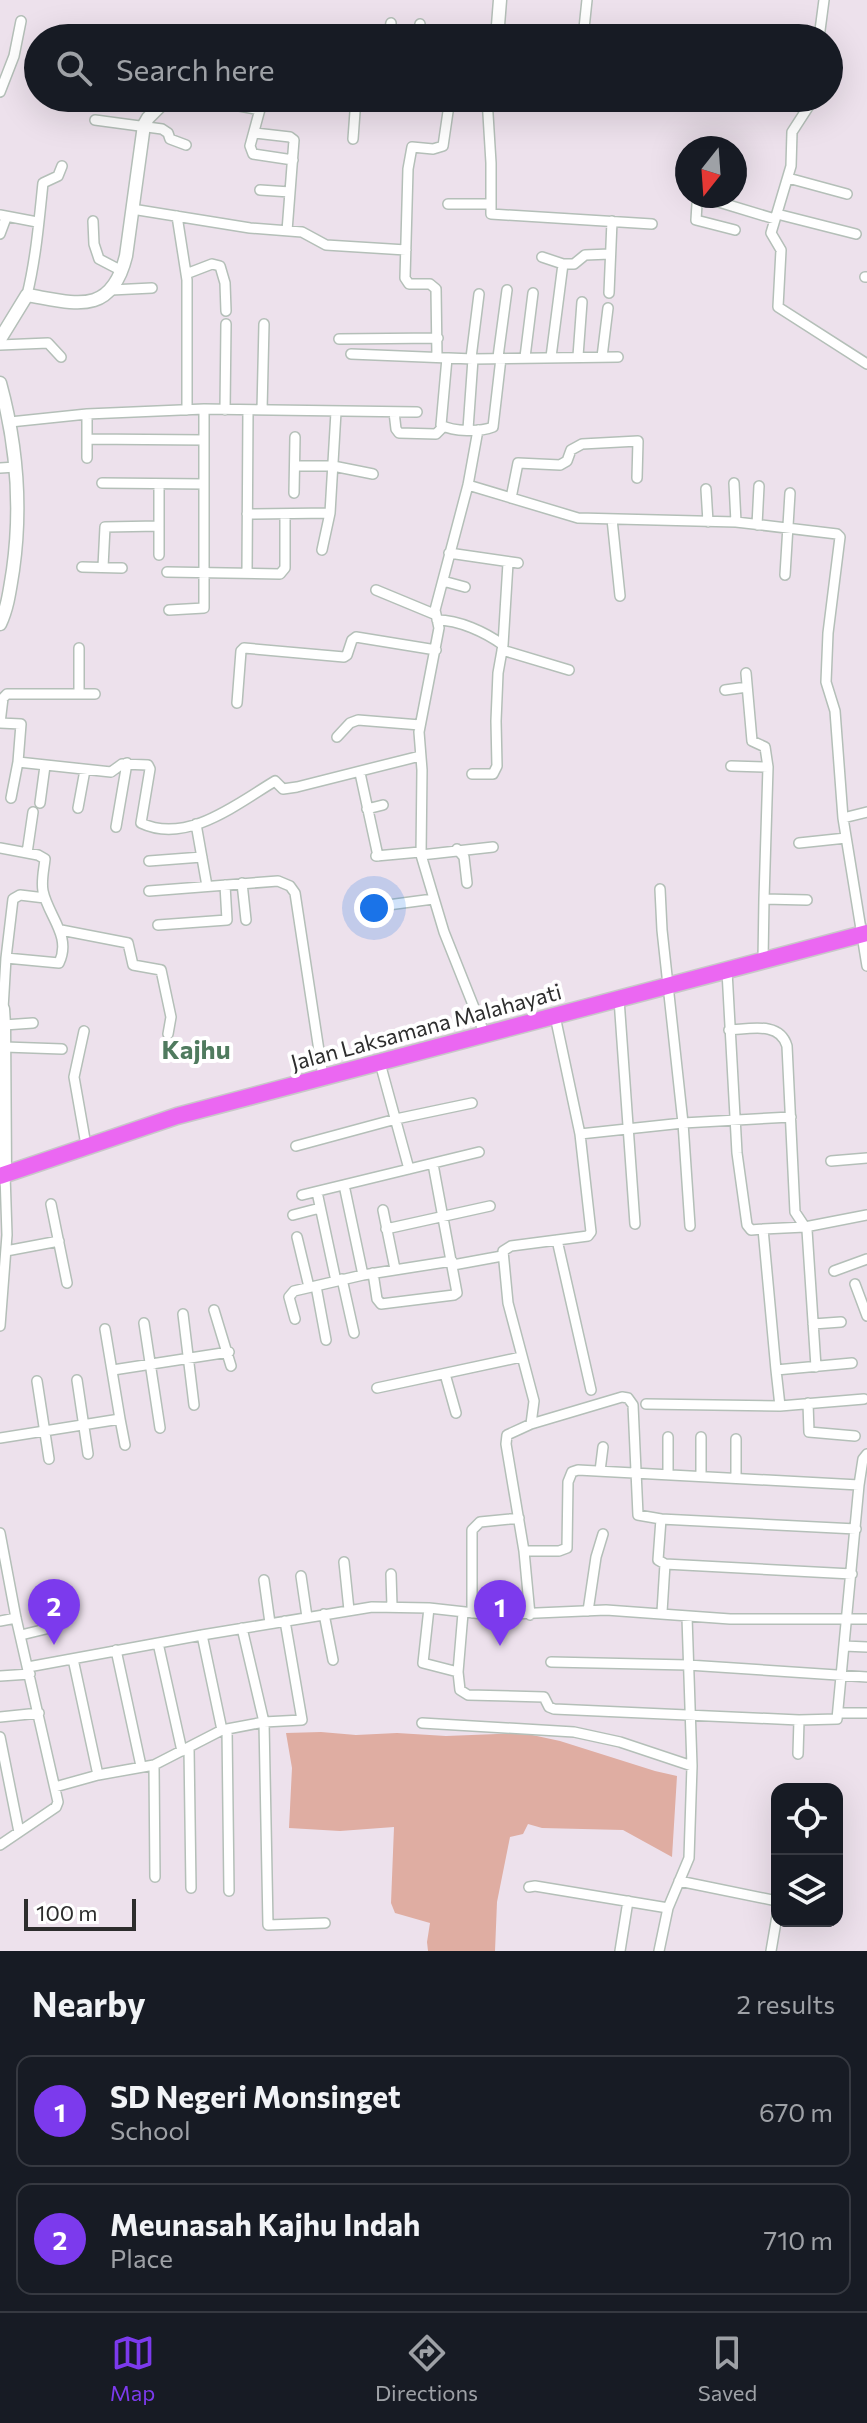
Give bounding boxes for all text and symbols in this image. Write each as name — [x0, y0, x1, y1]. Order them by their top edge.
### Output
search box — [24, 24, 843, 112]
icon: search — [52, 46, 96, 90]
text: Search here — [116, 50, 275, 87]
north arrow — [675, 136, 747, 208]
your location — [354, 888, 394, 928]
street label: Jalan Laksamana Malahayati — [288, 977, 564, 1076]
district label: Kajhu — [162, 1033, 230, 1064]
pin: 2 — [28, 1579, 80, 1645]
pin: 1 — [474, 1580, 526, 1646]
map controls — [771, 1783, 843, 1927]
button: locate — [771, 1783, 843, 1855]
button: layers — [771, 1855, 843, 1927]
scale bar — [24, 1895, 136, 1931]
text: 100 m — [36, 1899, 98, 1926]
text: Nearby — [32, 1982, 146, 2024]
text: 2 results — [737, 1988, 835, 2019]
text: SD Negeri Monsinget — [110, 2077, 401, 2114]
text: 1 — [54, 2096, 66, 2127]
text: 670 m — [759, 2096, 833, 2127]
text: School — [110, 2114, 191, 2145]
text: Meunasah Kajhu Indah — [110, 2205, 420, 2242]
text: 2 — [53, 2224, 67, 2255]
text: 710 m — [764, 2224, 833, 2255]
text: Place — [110, 2242, 173, 2273]
tab: Map — [110, 2331, 155, 2406]
tab: Directions — [375, 2331, 478, 2406]
tab: Saved — [698, 2331, 757, 2406]

